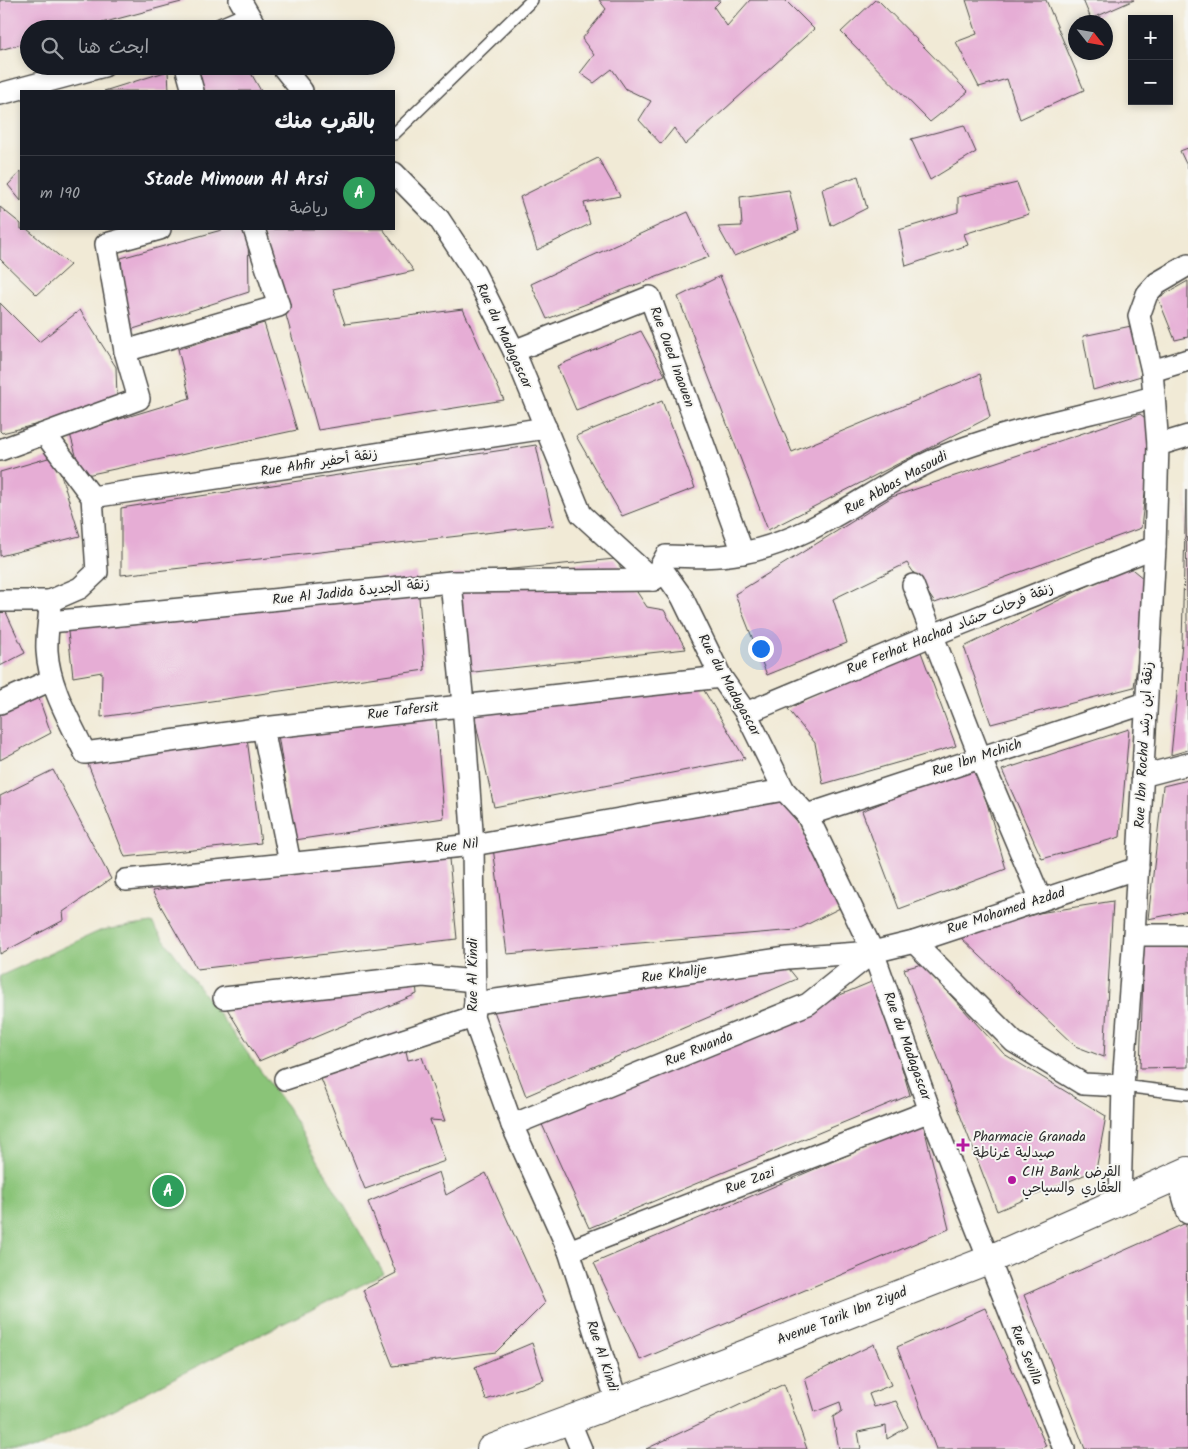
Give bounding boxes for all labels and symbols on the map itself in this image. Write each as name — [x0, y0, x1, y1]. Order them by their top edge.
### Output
north arrow — [1068, 15, 1113, 60]
street label: Rue du Madagascar — [470, 280, 539, 394]
street label: Rue Oued Inaouen — [643, 303, 701, 411]
street label: Rue Ahfir زنقة أحفير — [259, 443, 379, 483]
street label: Rue Abbas Masoudi — [840, 445, 952, 521]
street label: Rue Al Jadida زنقة الجديدة — [271, 573, 431, 611]
street label: Rue Ferhat Hachad زنقة فرحات حشاد — [843, 577, 1057, 681]
street label: Rue du Madagascar — [692, 630, 767, 741]
your location — [748, 636, 774, 662]
street label: Rue Ibn Rochd زنقة ابن رشد — [1129, 661, 1159, 829]
street label: Rue Tafersit — [366, 696, 441, 726]
street label: Rue Ibn Mchich — [929, 733, 1025, 783]
street label: Rue Nil — [434, 832, 480, 860]
street label: Rue Mohamed Azdad — [944, 881, 1069, 941]
street label: Rue Al Kindi — [462, 937, 484, 1012]
street label: Rue Khalije — [640, 958, 709, 989]
street label: Rue du Madagascar — [877, 989, 937, 1105]
street label: Rue Rwanda — [661, 1025, 737, 1073]
place label: Pharmacie Granada صيدلية غرناطة — [973, 1126, 1086, 1164]
marker: Pharmacie Granada صيدلية غرناطة — [957, 1139, 969, 1151]
street label: Rue Zazi — [722, 1161, 779, 1201]
place label: CIH Bank القرض العقاري والسياحي — [1022, 1161, 1121, 1200]
pin: A — [152, 1172, 184, 1210]
marker: CIH Bank القرض العقاري والسياحي — [1006, 1174, 1018, 1186]
street label: Avenue Tarik Ibn Ziyad — [774, 1281, 911, 1351]
street label: Rue Al Kindi — [580, 1318, 624, 1395]
street label: Rue Sevilla — [1004, 1322, 1048, 1388]

